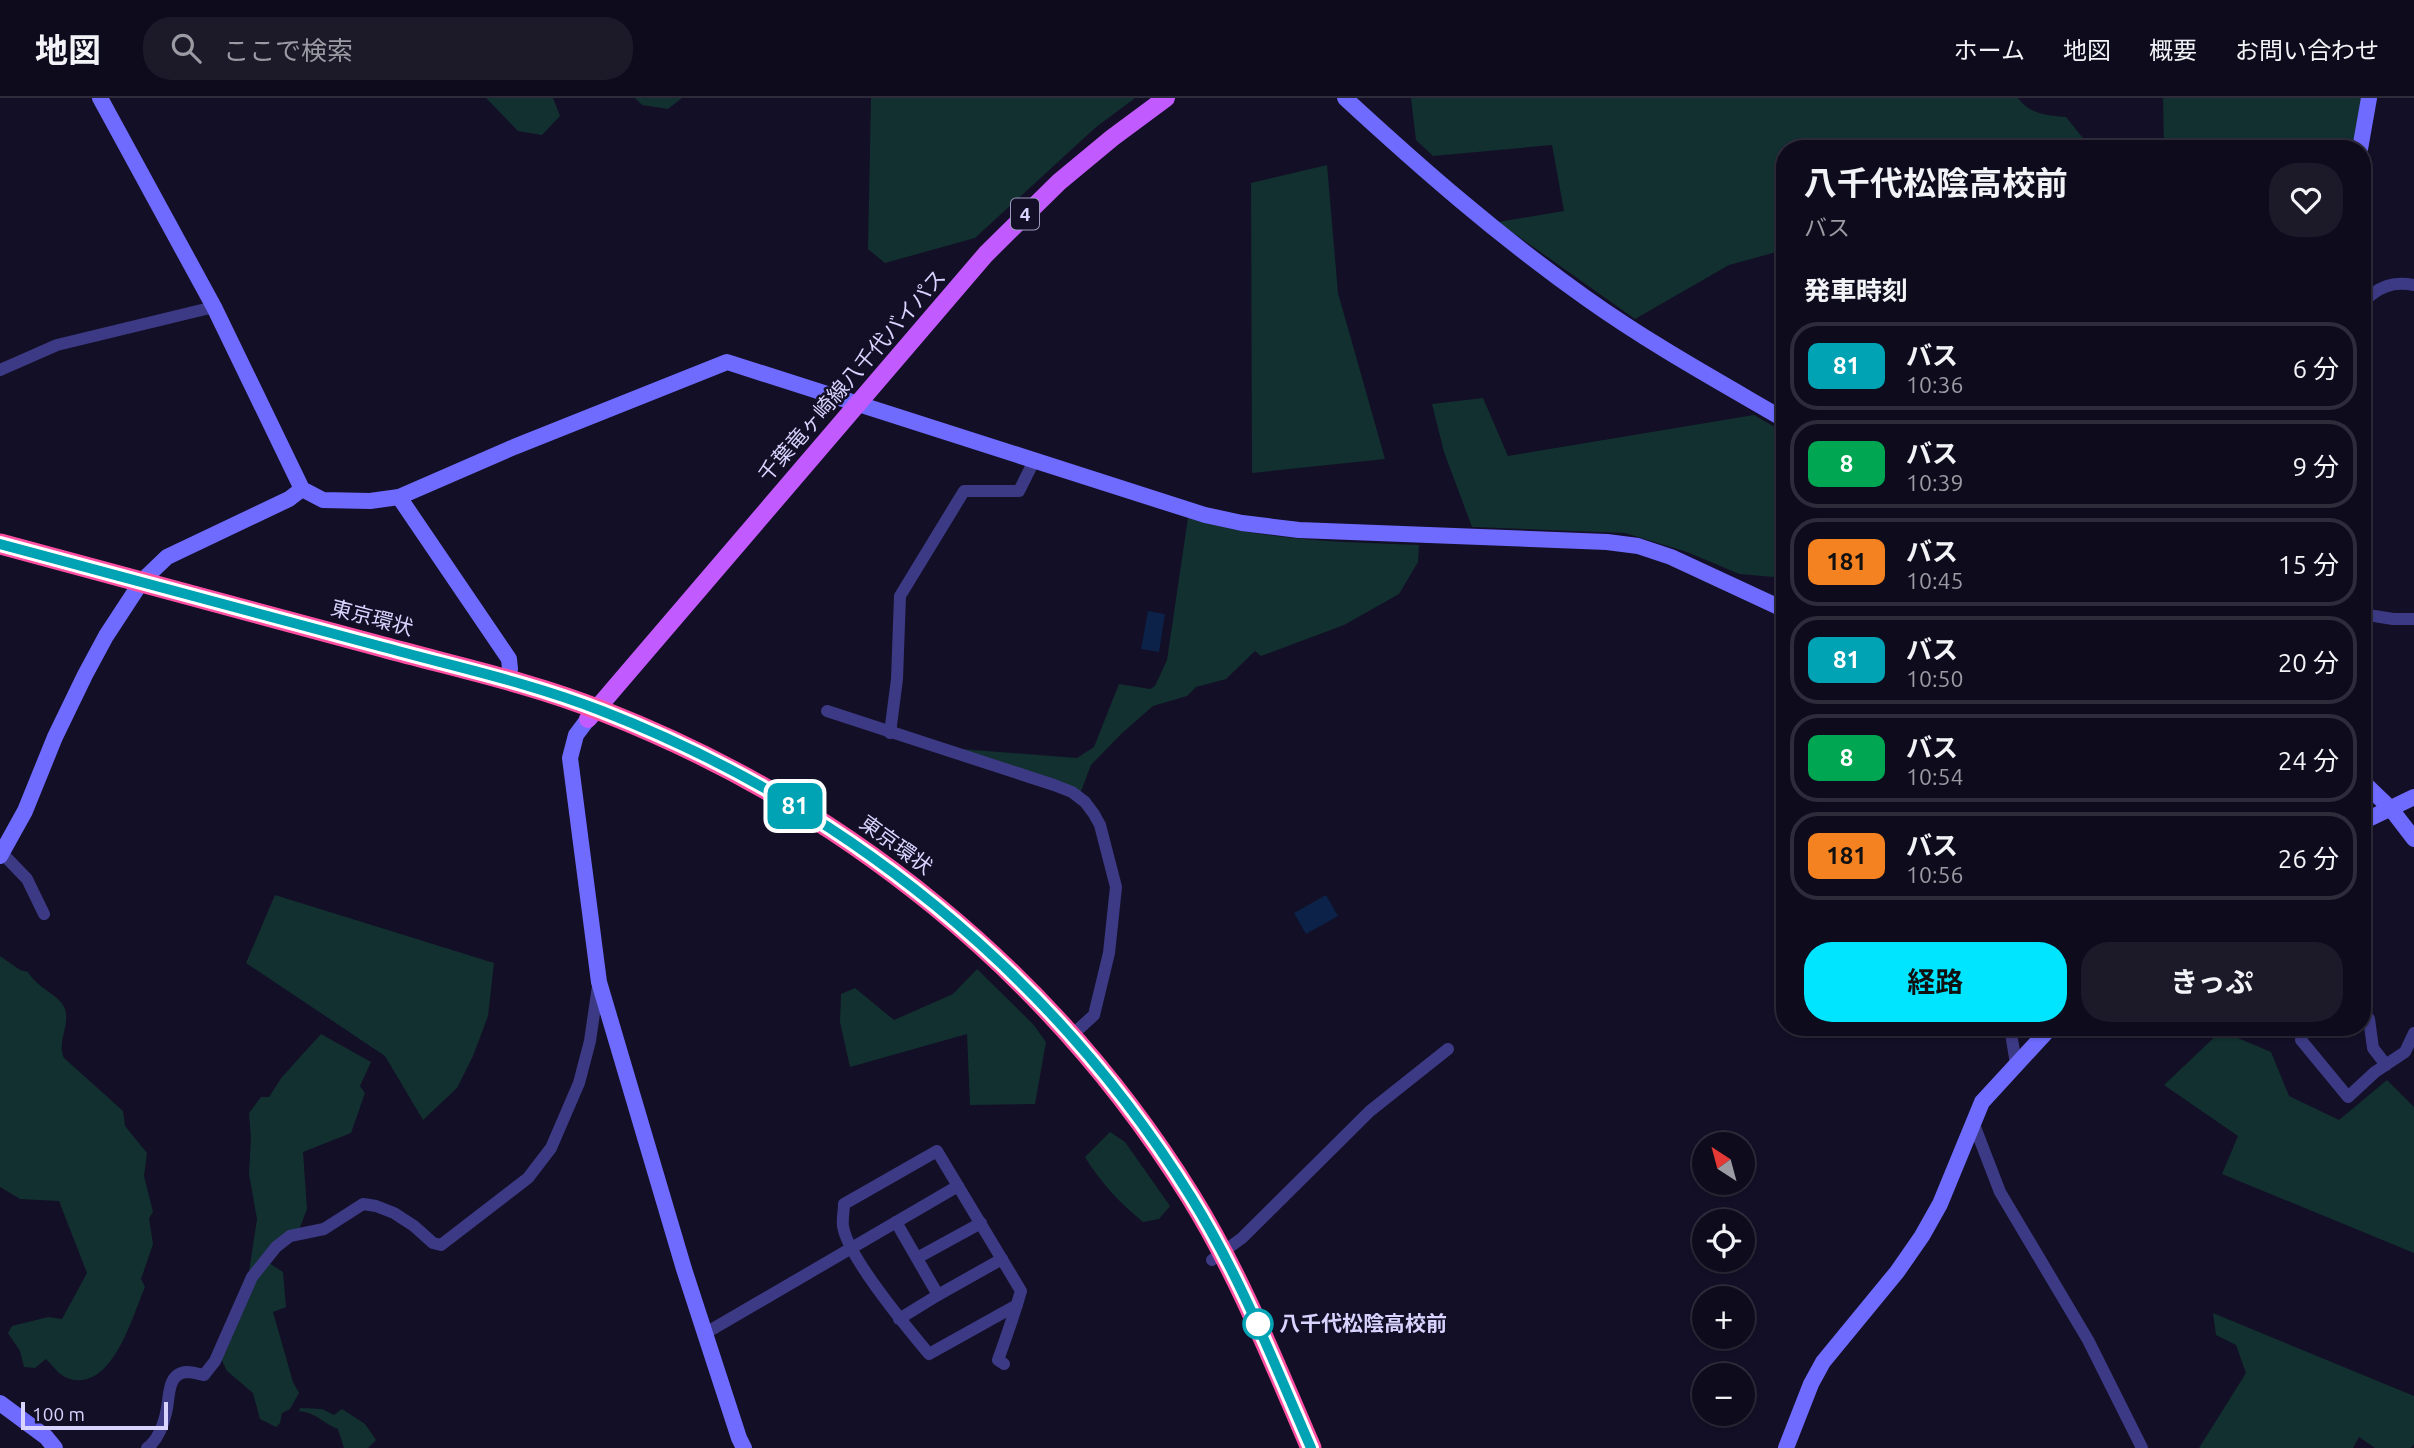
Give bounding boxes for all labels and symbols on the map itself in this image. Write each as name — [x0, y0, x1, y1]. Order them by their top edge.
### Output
road number: 4 — [1011, 198, 1039, 230]
street label: 千葉竜ヶ崎線八千代バイパス — [753, 265, 950, 486]
street label: 東京環状 — [329, 595, 416, 639]
line badge: 81 — [764, 783, 826, 829]
street label: 東京環状 — [856, 810, 938, 879]
north arrow — [1692, 1132, 1755, 1195]
marker: 八千代松陰高校前 — [1243, 1309, 1273, 1339]
place label: 八千代松陰高校前 — [1279, 1311, 1447, 1335]
scale bar — [21, 1399, 168, 1431]

